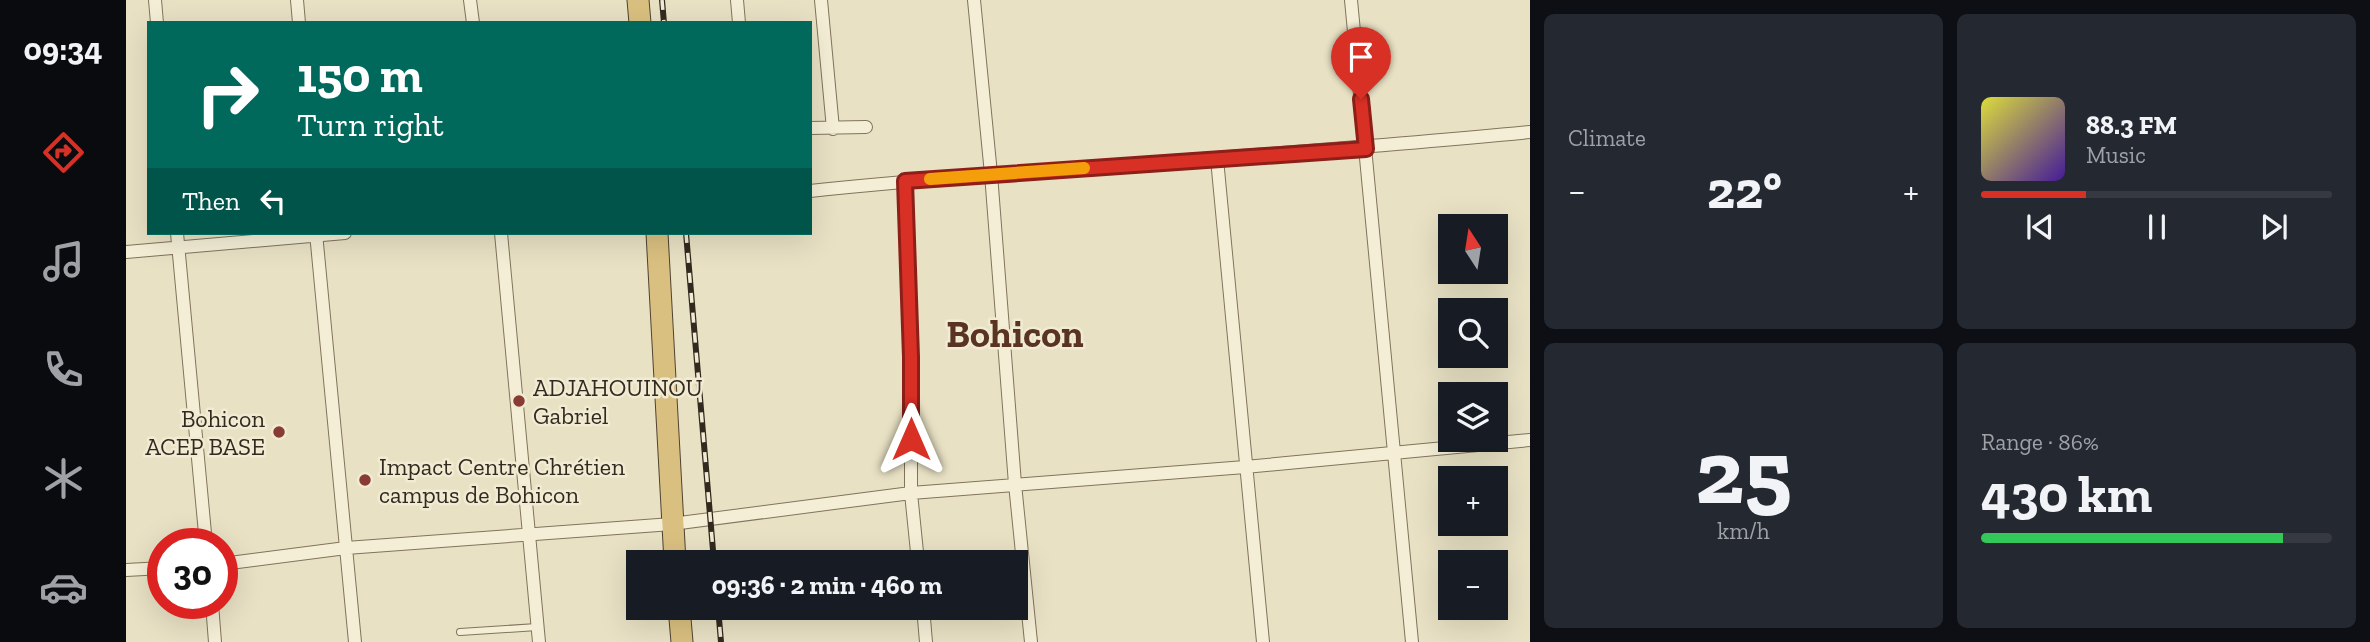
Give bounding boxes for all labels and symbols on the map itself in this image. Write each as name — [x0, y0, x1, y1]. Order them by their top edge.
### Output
pin — [1331, 27, 1391, 99]
north arrow — [1438, 214, 1508, 284]
district label: Bohicon — [946, 311, 1084, 357]
place label: ADJAHOUINOU Gabriel — [533, 373, 703, 430]
marker: ADJAHOUINOU Gabriel — [511, 393, 527, 409]
position arrow — [874, 402, 948, 476]
place label: Bohicon ACEP BASE — [145, 404, 265, 461]
marker: Bohicon ACEP BASE — [271, 424, 287, 440]
place label: Impact Centre Chrétien campus de Bohicon — [379, 452, 625, 509]
marker: Impact Centre Chrétien campus de Bohicon — [357, 472, 373, 488]
speed limit sign: 30 — [147, 528, 238, 619]

